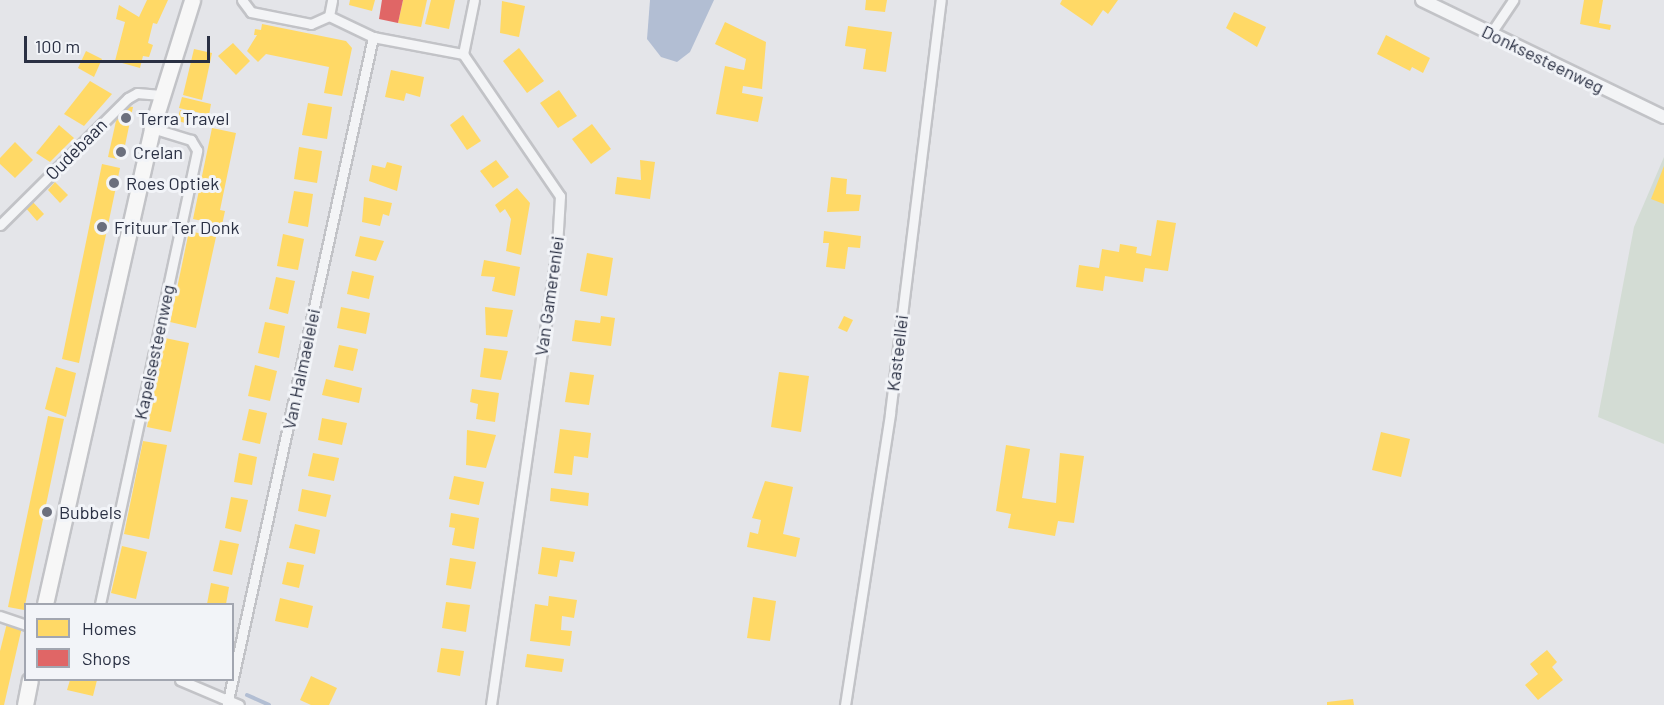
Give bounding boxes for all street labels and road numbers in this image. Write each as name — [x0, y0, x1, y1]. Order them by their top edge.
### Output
street label: Donksesteenweg — [1478, 20, 1608, 98]
street label: Oudebaan — [41, 114, 111, 184]
street label: Van Gamerenlei — [530, 235, 568, 357]
street label: Kapelsesteenweg — [129, 283, 179, 421]
street label: Van Halmaelelei — [278, 307, 324, 431]
street label: Kasteellei — [882, 314, 912, 392]

